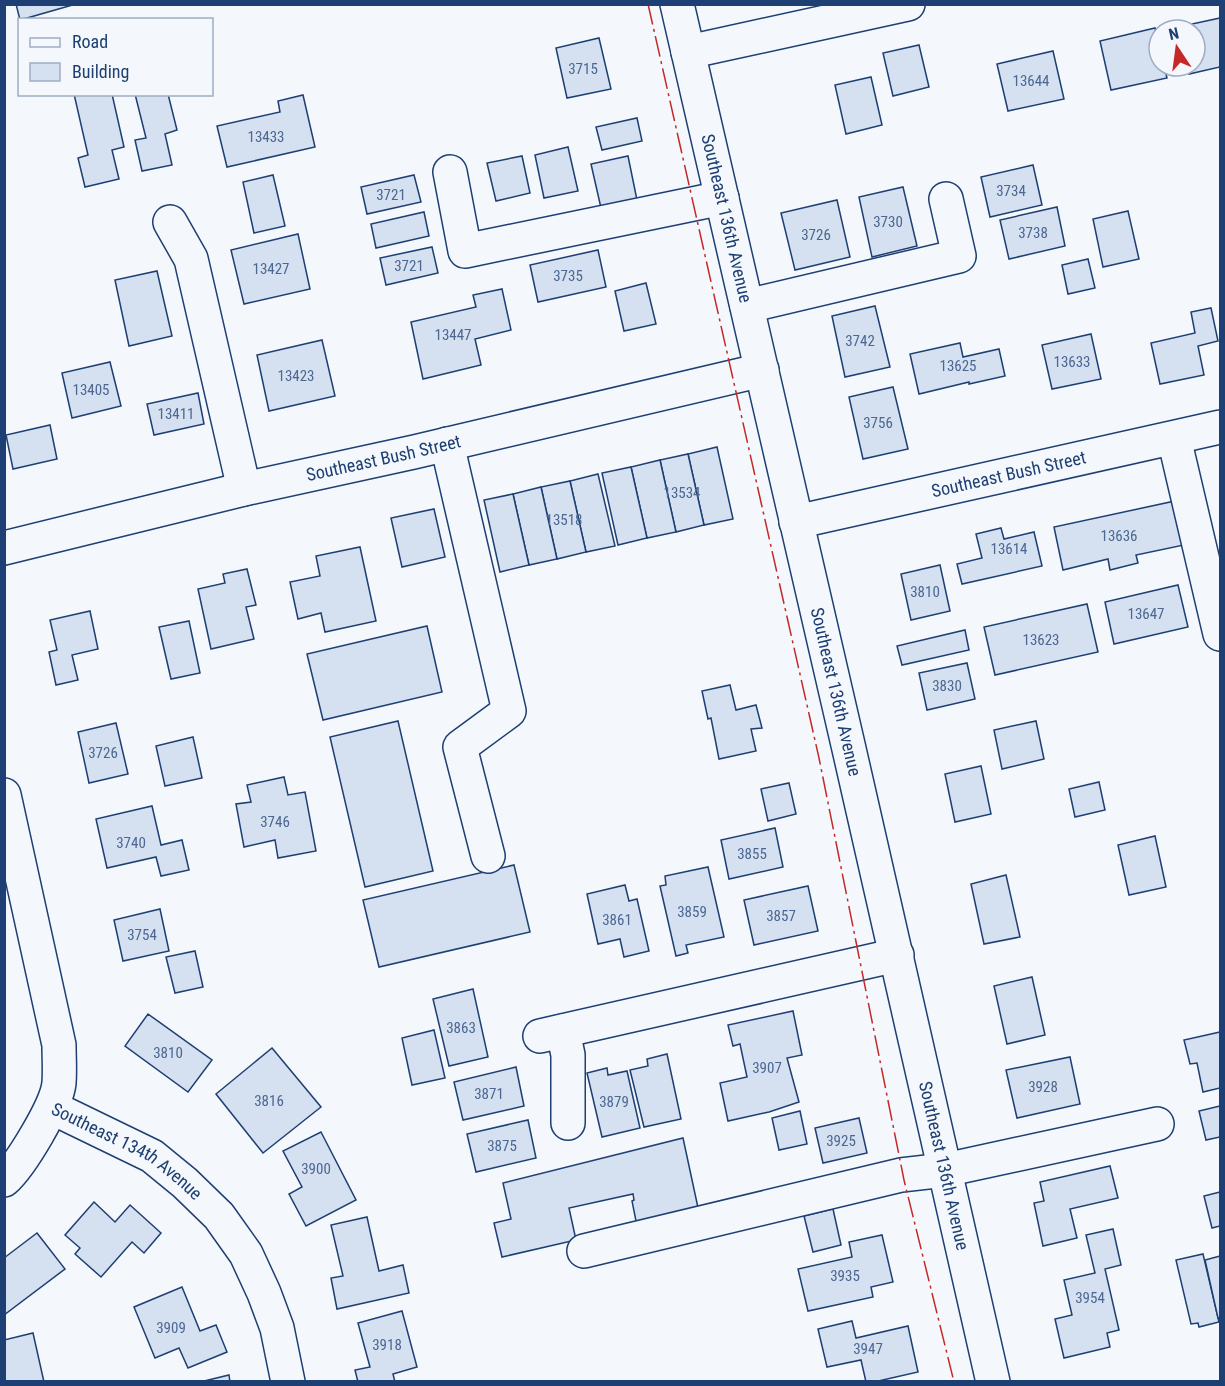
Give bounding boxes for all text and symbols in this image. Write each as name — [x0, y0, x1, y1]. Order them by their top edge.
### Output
legend — [18, 18, 213, 96]
north arrow — [1147, 18, 1207, 78]
text: N — [1167, 24, 1181, 44]
text: Road — [72, 31, 108, 52]
house number: 3715 — [568, 60, 598, 78]
text: Building — [72, 61, 129, 82]
house number: 13644 — [1012, 72, 1050, 90]
house number: 13433 — [247, 128, 285, 146]
street label: Southeast 136th Avenue — [697, 132, 757, 305]
house number: 3734 — [996, 182, 1026, 200]
house number: 3721 — [376, 186, 406, 204]
house number: 3730 — [873, 213, 903, 231]
house number: 3738 — [1018, 224, 1048, 242]
house number: 3726 — [801, 226, 831, 244]
house number: 3721 — [394, 257, 424, 275]
house number: 13427 — [252, 260, 290, 278]
house number: 3735 — [553, 267, 583, 285]
house number: 13447 — [434, 326, 472, 344]
house number: 3742 — [845, 332, 875, 350]
house number: 13633 — [1053, 353, 1091, 371]
house number: 13625 — [939, 357, 977, 375]
house number: 13423 — [277, 367, 315, 385]
house number: 13405 — [72, 381, 110, 399]
house number: 13411 — [157, 405, 195, 423]
house number: 3756 — [863, 414, 893, 432]
street label: Southeast Bush Street — [304, 430, 463, 485]
street label: Southeast Bush Street — [929, 446, 1088, 501]
house number: 13534 — [663, 484, 701, 502]
house number: 13518 — [545, 511, 583, 529]
house number: 13636 — [1100, 527, 1138, 545]
house number: 13614 — [990, 540, 1028, 558]
house number: 3810 — [910, 583, 940, 601]
street label: Southeast 136th Avenue — [807, 605, 866, 778]
house number: 13647 — [1127, 605, 1165, 623]
house number: 13623 — [1022, 631, 1060, 649]
house number: 3830 — [932, 677, 962, 695]
house number: 3726 — [88, 744, 118, 762]
house number: 3746 — [260, 813, 290, 831]
house number: 3740 — [116, 834, 146, 852]
house number: 3855 — [737, 845, 767, 863]
house number: 3859 — [677, 903, 707, 921]
house number: 3857 — [766, 907, 796, 925]
house number: 3861 — [602, 911, 632, 929]
house number: 3754 — [127, 926, 157, 944]
house number: 3863 — [446, 1019, 476, 1037]
house number: 3810 — [153, 1044, 183, 1062]
house number: 3907 — [752, 1059, 782, 1077]
house number: 3928 — [1028, 1078, 1058, 1096]
street label: Southeast 136th Avenue — [915, 1079, 974, 1252]
house number: 3871 — [474, 1085, 504, 1103]
house number: 3816 — [254, 1092, 284, 1110]
house number: 3879 — [599, 1093, 629, 1111]
street label: Southeast 134th Avenue — [48, 1098, 207, 1204]
house number: 3925 — [826, 1132, 856, 1150]
house number: 3875 — [487, 1137, 517, 1155]
house number: 3900 — [301, 1160, 331, 1178]
house number: 3935 — [830, 1267, 860, 1285]
house number: 3954 — [1075, 1289, 1105, 1307]
house number: 3909 — [156, 1319, 186, 1337]
house number: 3918 — [372, 1336, 402, 1354]
house number: 3947 — [853, 1340, 883, 1358]

